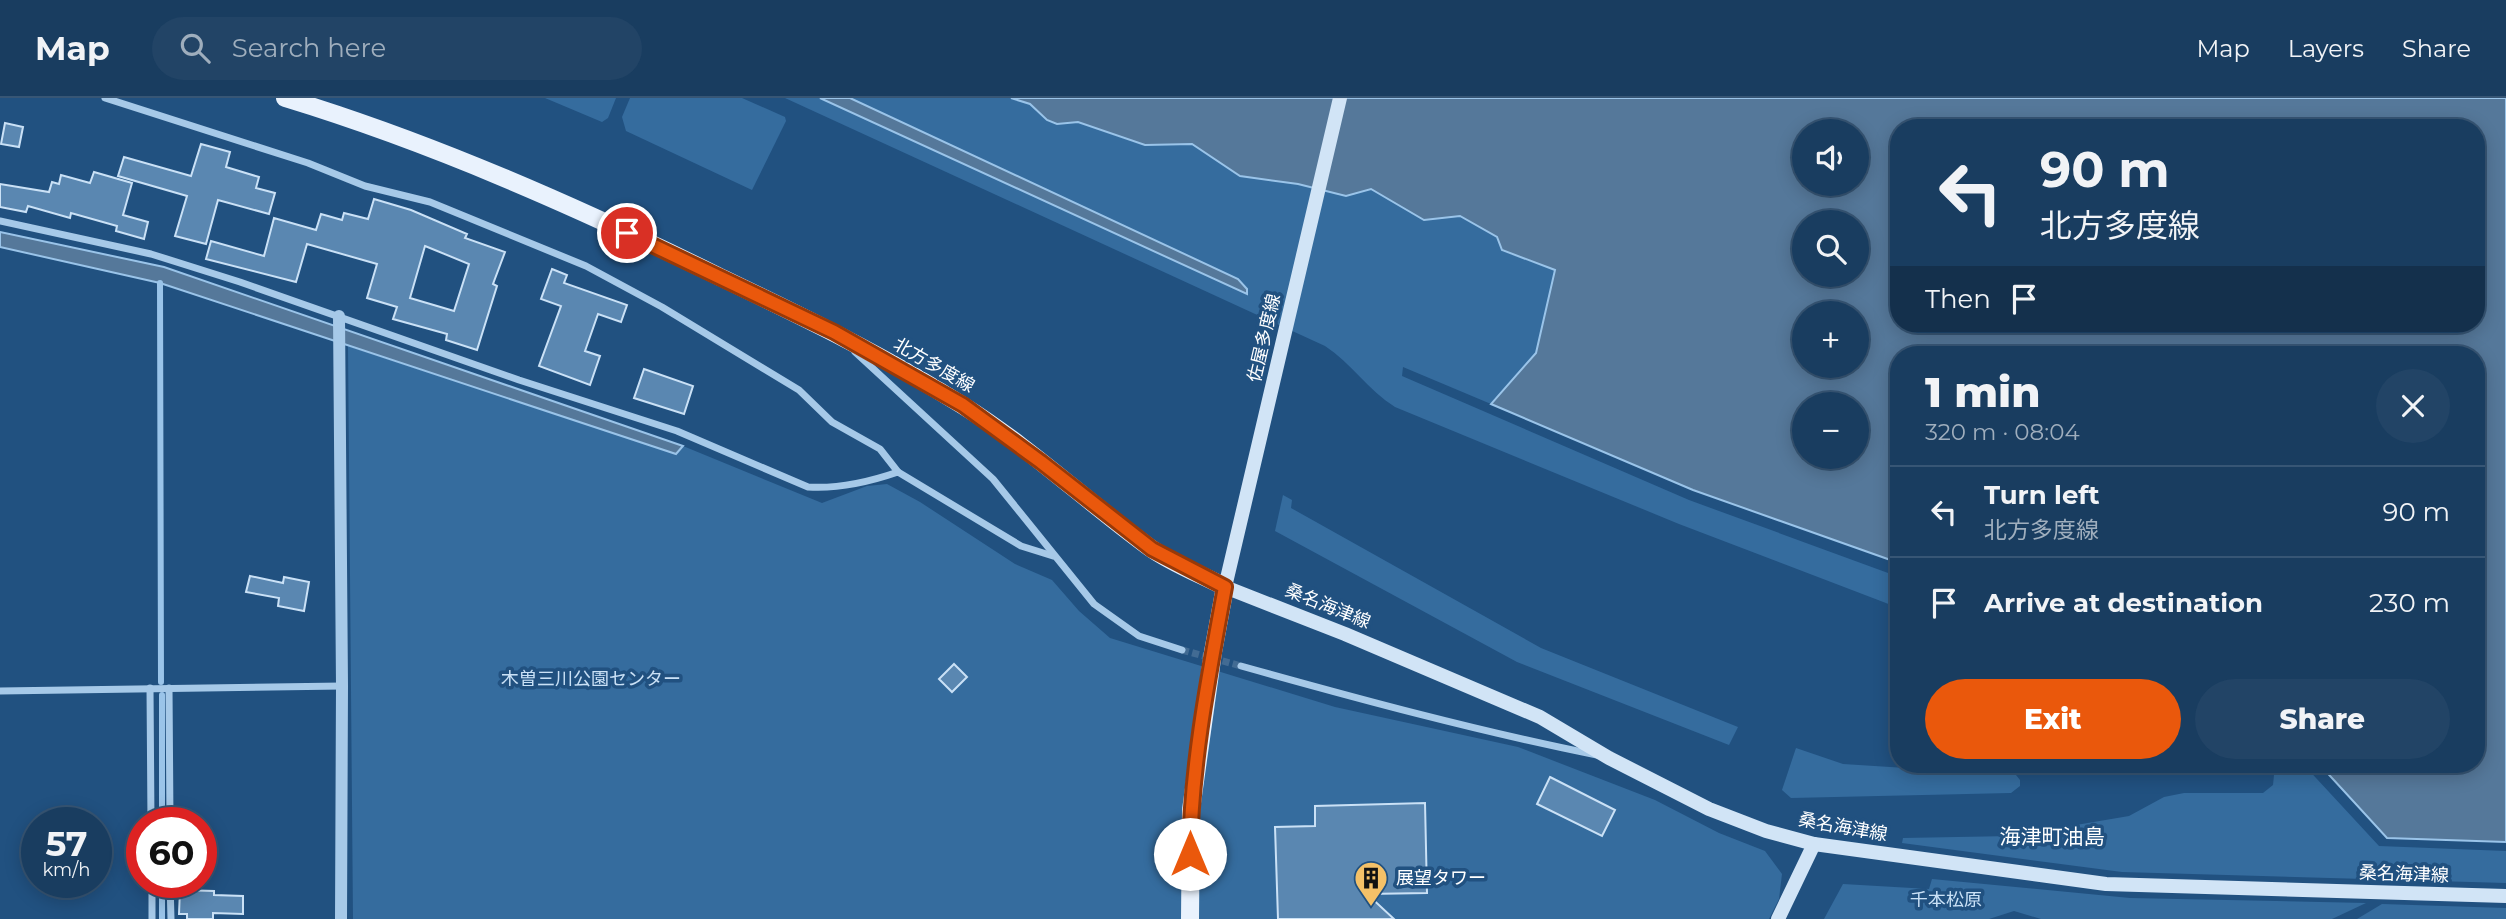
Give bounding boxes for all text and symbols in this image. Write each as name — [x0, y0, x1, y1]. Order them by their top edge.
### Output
search box — [152, 17, 642, 80]
text: Map — [35, 28, 110, 68]
icon: search — [176, 29, 214, 67]
text: Search here — [232, 32, 386, 64]
text: Map — [2196, 34, 2250, 63]
text: Layers — [2288, 34, 2364, 63]
text: Share — [2402, 34, 2471, 63]
map controls — [1792, 119, 1869, 469]
button: sound — [1792, 119, 1869, 196]
text: 90 m — [2040, 140, 2170, 199]
icon: left — [1925, 147, 2016, 238]
pin — [597, 203, 657, 263]
text: 北方多度線 — [2040, 206, 2200, 245]
button: search — [1792, 210, 1869, 287]
icon: arrive — [608, 214, 646, 252]
icon: arrive — [2005, 280, 2043, 318]
text: Then — [1925, 283, 1991, 315]
street label: 佐屋多度線 — [1243, 292, 1285, 384]
button: + — [1792, 301, 1869, 378]
street label: 北方多度線 — [890, 333, 978, 397]
text: 1 min — [1925, 366, 2041, 418]
button: close — [2376, 369, 2450, 443]
button: − — [1792, 392, 1869, 469]
text: 320 m · 08:04 — [1925, 418, 2080, 446]
text: Turn left — [1984, 479, 2100, 511]
icon: left — [1925, 493, 1963, 531]
text: 90 m — [2383, 496, 2450, 528]
text: 北方多度線 — [1984, 516, 2099, 544]
street label: 桑名海津線 — [1282, 579, 1374, 633]
icon: arrive — [1925, 584, 1963, 622]
text: Arrive at destination — [1984, 587, 2263, 619]
text: 230 m — [2369, 587, 2450, 619]
park label: 木曽三川公園センター — [501, 668, 681, 690]
button: Exit — [1925, 679, 2181, 759]
button: Share — [2195, 679, 2450, 759]
speed limit sign: 60 — [126, 807, 217, 898]
street label: 桑名海津線 — [1797, 808, 1889, 846]
position arrow — [1153, 817, 1227, 891]
text: 57 — [45, 822, 88, 865]
district label: 海津町油島 — [2000, 824, 2105, 849]
text: km/h — [42, 859, 91, 881]
building icon: 展望タワー — [1352, 859, 1390, 908]
street label: 桑名海津線 — [2359, 861, 2449, 887]
place label: 展望タワー — [1396, 867, 1486, 889]
park label: 千本松原 — [1910, 889, 1982, 911]

